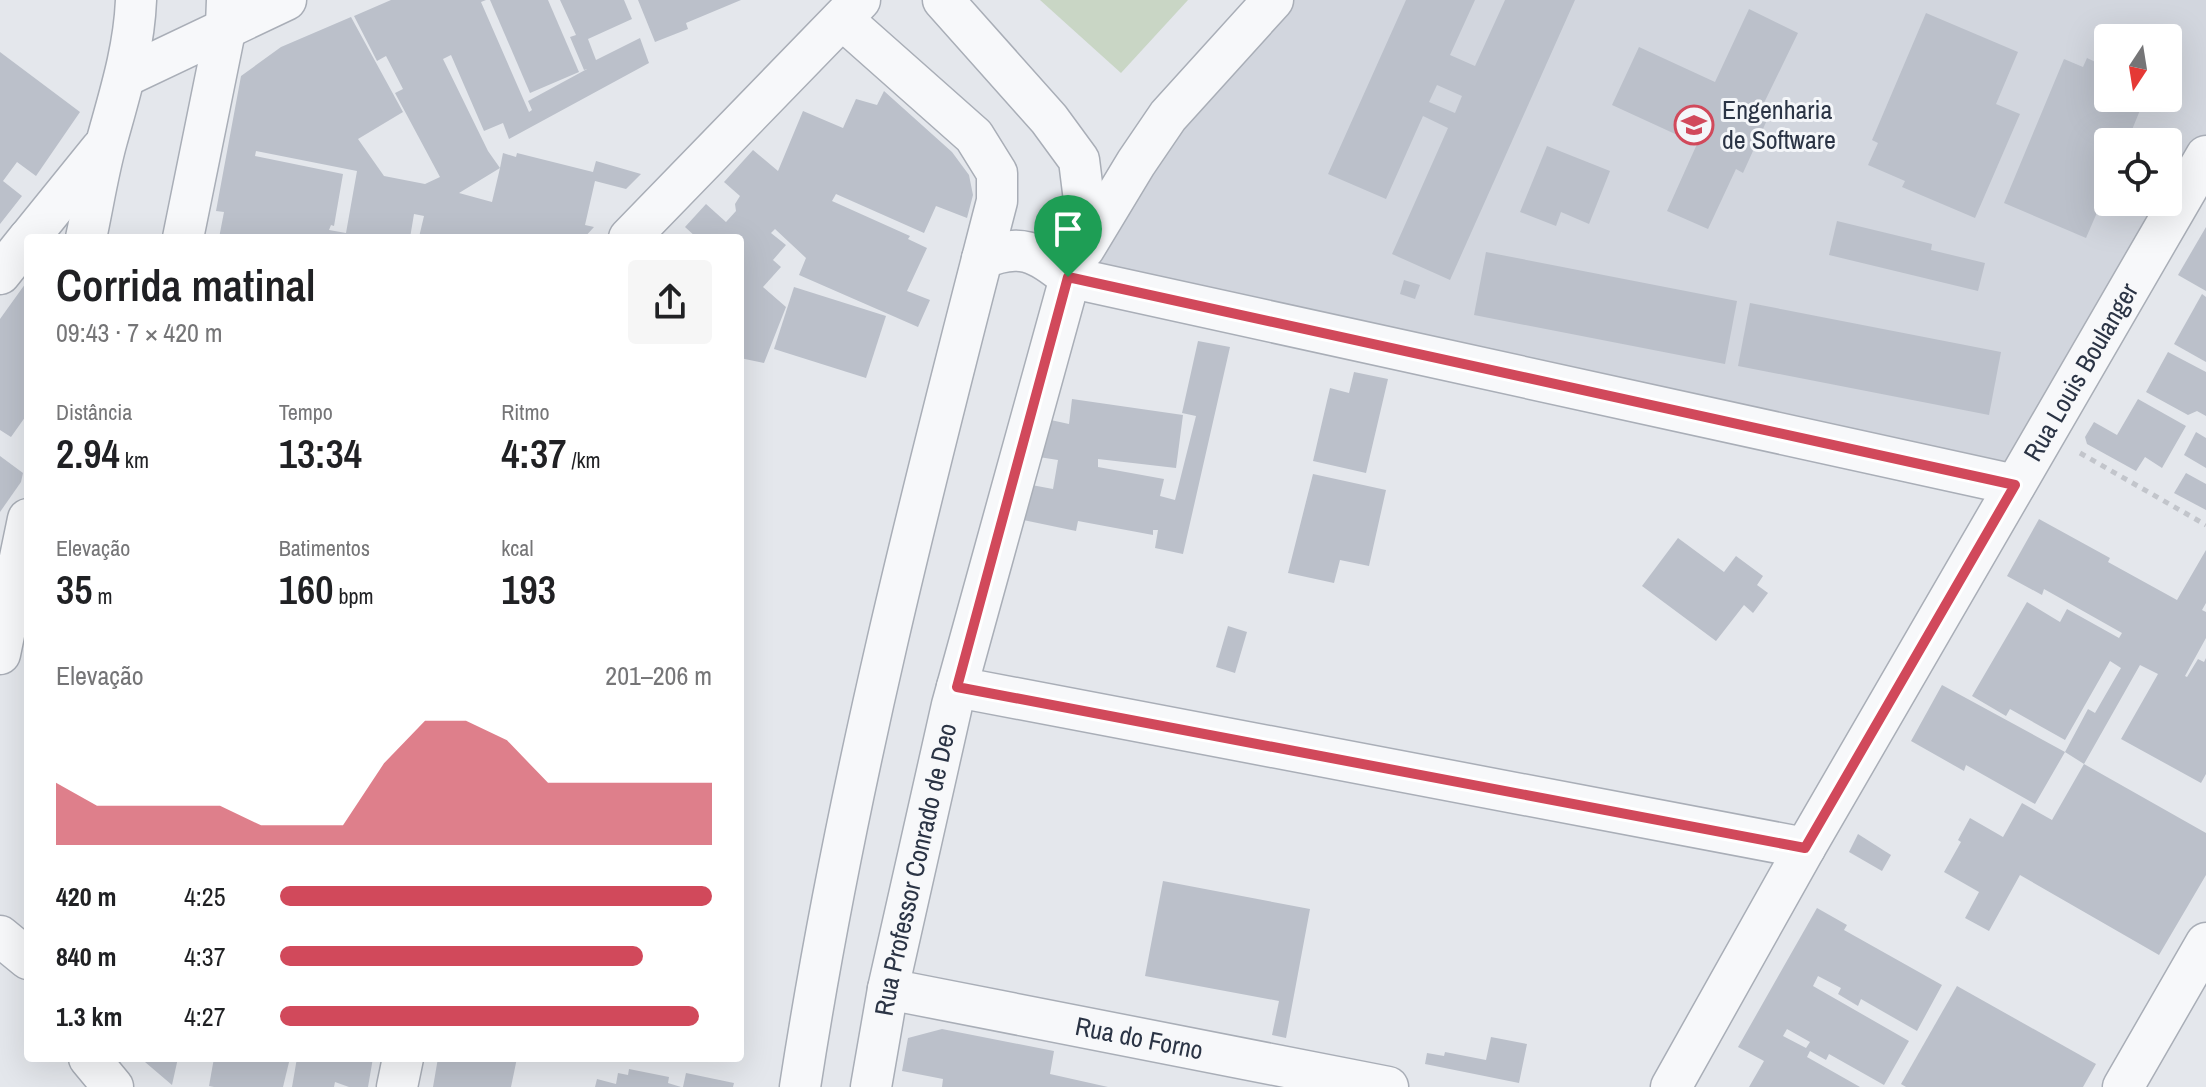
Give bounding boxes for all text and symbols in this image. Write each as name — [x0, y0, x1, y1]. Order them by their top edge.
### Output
north arrow — [2094, 24, 2182, 112]
map controls — [2094, 24, 2182, 216]
place label: Engenharia de Software — [1722, 92, 1836, 157]
school or university icon: Engenharia de Software — [1673, 104, 1715, 146]
button: locate — [2094, 128, 2182, 216]
pin — [1034, 195, 1102, 277]
icon: arrive — [1046, 207, 1090, 251]
text: Corrida matinal — [56, 255, 315, 315]
button: share — [628, 260, 712, 344]
street label: Rua Louis Boulanger — [2015, 276, 2146, 467]
text: 09:43 · 7 × 420 m — [56, 315, 223, 350]
text: Distância — [56, 397, 132, 427]
text: Tempo — [279, 397, 333, 427]
text: Ritmo — [501, 397, 549, 427]
text: 2.94 — [56, 427, 120, 480]
text: 13:34 — [279, 427, 362, 480]
text: 4:37 — [501, 427, 566, 480]
text: km — [120, 445, 149, 475]
text: /km — [566, 445, 600, 475]
text: Elevação — [56, 533, 130, 563]
text: Batimentos — [279, 533, 370, 563]
text: kcal — [501, 533, 533, 563]
text: 35 — [56, 563, 92, 616]
text: 160 — [279, 563, 333, 616]
text: 193 — [501, 563, 556, 616]
text: m — [92, 581, 113, 611]
text: bpm — [333, 581, 374, 611]
text: Elevação — [56, 658, 144, 693]
text: 201–206 m — [605, 658, 712, 693]
street label: Rua Professor Conrado de Deo — [866, 720, 964, 1018]
text: 420 m — [56, 879, 116, 914]
text: 4:25 — [184, 879, 226, 914]
text: 840 m — [56, 939, 116, 974]
text: 4:37 — [184, 939, 226, 974]
text: 1.3 km — [56, 999, 122, 1034]
text: 4:27 — [184, 999, 226, 1034]
street label: Rua do Forno — [1072, 1008, 1206, 1067]

